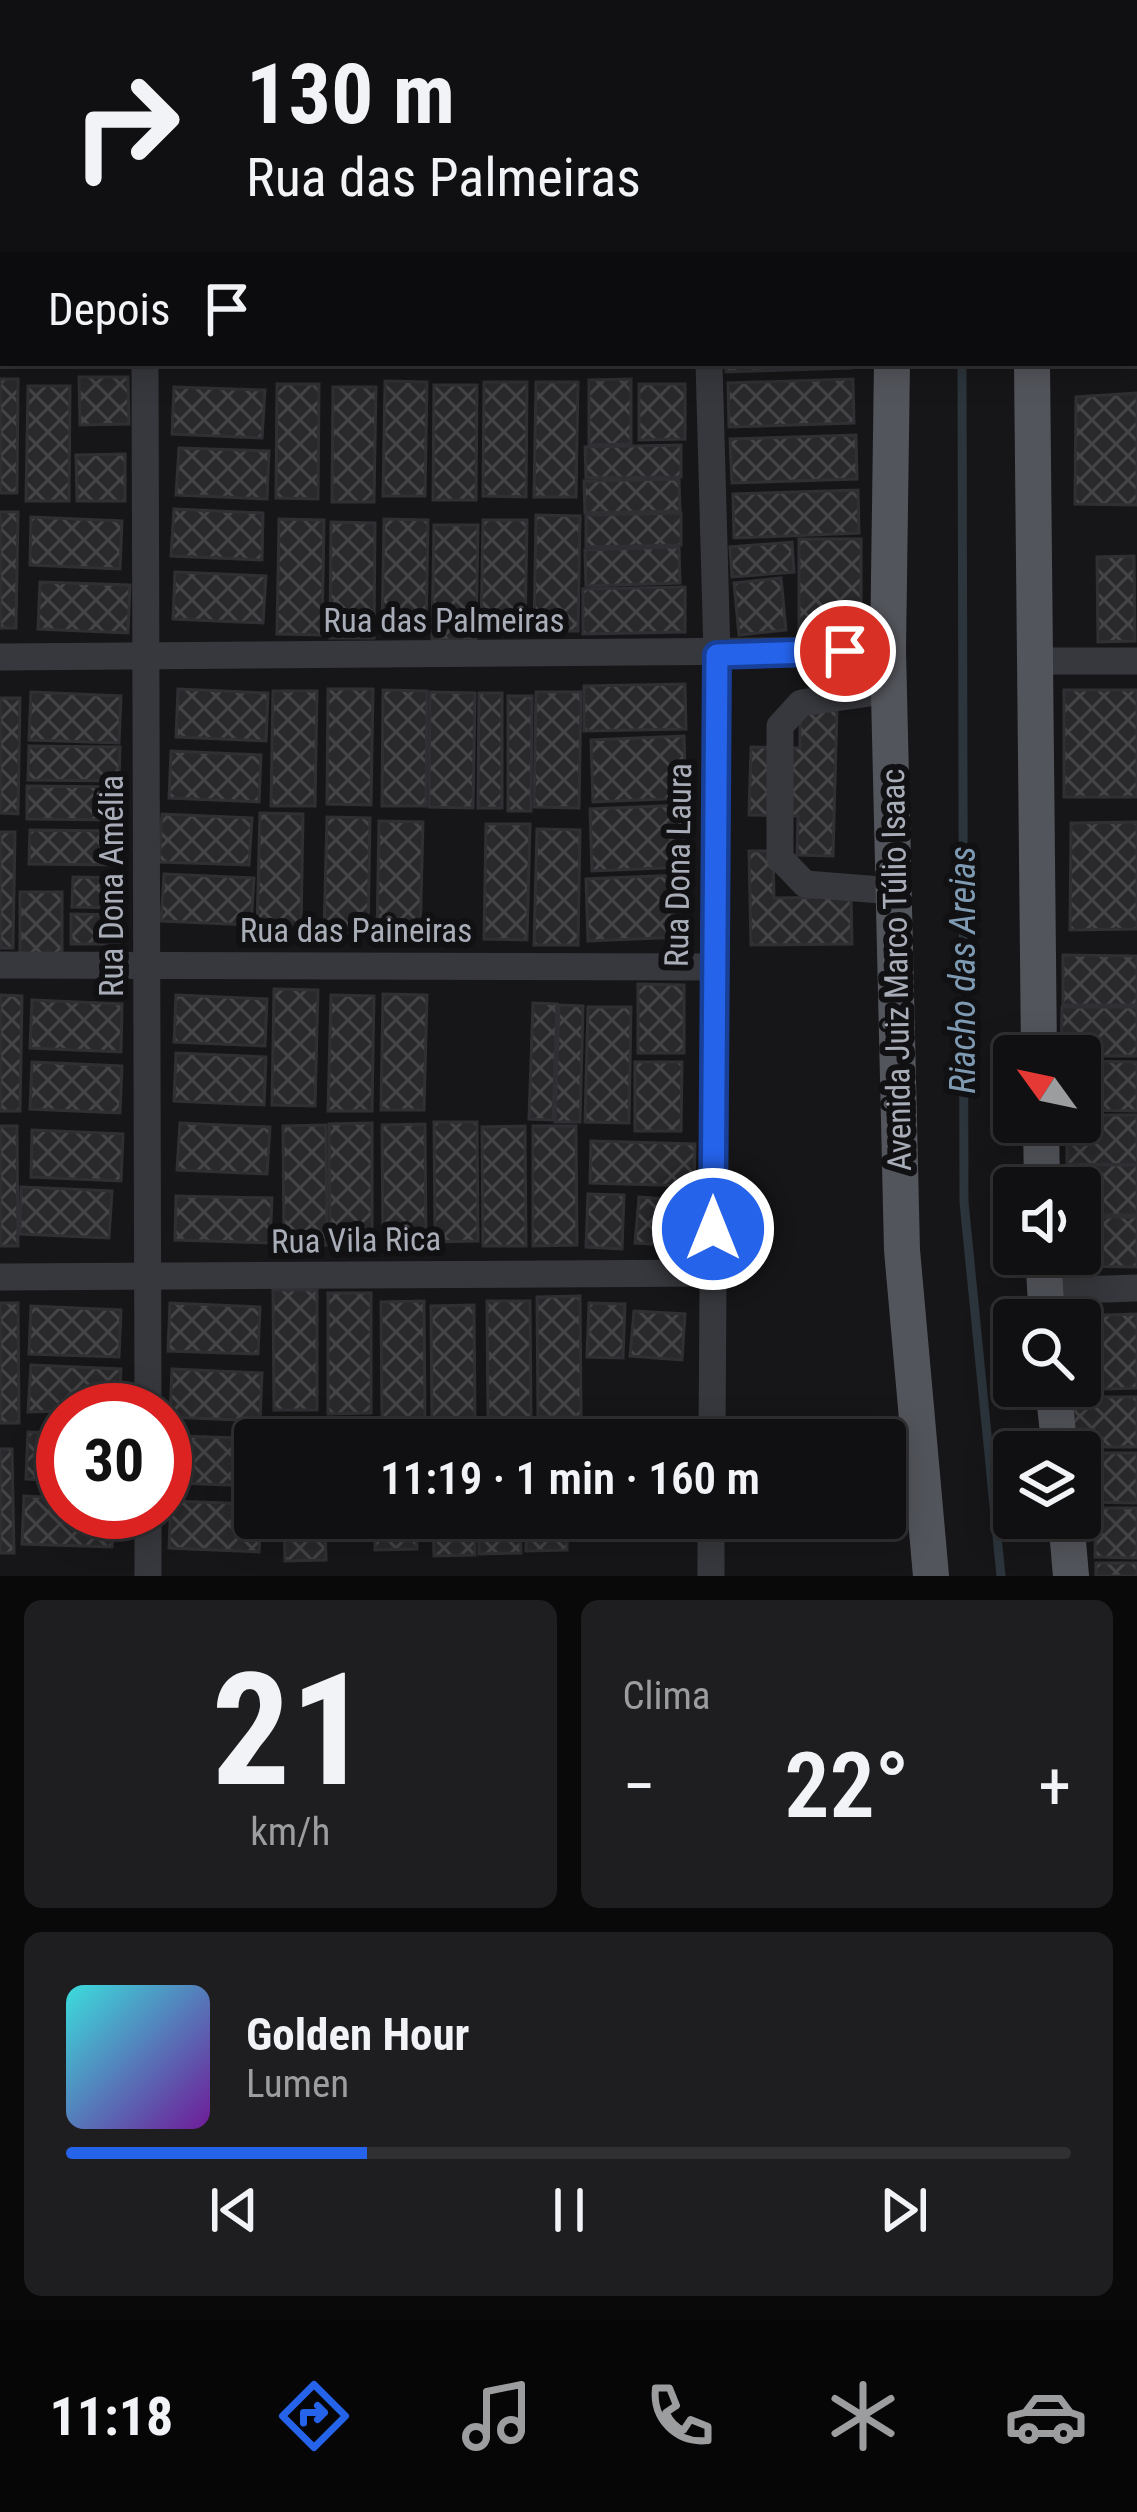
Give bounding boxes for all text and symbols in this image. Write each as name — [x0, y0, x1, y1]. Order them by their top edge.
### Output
text: 130 m — [246, 45, 455, 144]
icon: right — [48, 48, 204, 204]
text: Rua das Palmeiras — [246, 146, 641, 209]
icon: arrive — [194, 276, 260, 342]
text: Depois — [48, 283, 170, 336]
pin — [794, 600, 896, 702]
street label: Rua das Palmeiras — [323, 601, 565, 640]
icon: arrive — [812, 618, 878, 684]
street label: Rua Dona Laura — [657, 763, 699, 967]
street label: Avenida Juiz Marco Túlio Isaac — [873, 768, 919, 1172]
street label: Rua Dona Amélia — [92, 775, 131, 997]
water label: Riacho das Areias — [942, 846, 984, 1094]
street label: Rua das Paineiras — [240, 911, 472, 950]
north arrow — [993, 1035, 1101, 1143]
map controls — [993, 1035, 1101, 1539]
position arrow — [650, 1166, 776, 1292]
button: sound — [993, 1167, 1101, 1275]
street label: Rua Vila Rica — [271, 1219, 441, 1261]
button: search — [993, 1299, 1101, 1407]
speed limit sign: 30 — [36, 1383, 192, 1539]
button: layers — [993, 1431, 1101, 1539]
text: 11:19 · 1 min · 160 m — [380, 1452, 760, 1505]
text: 21 — [211, 1639, 369, 1822]
text: Clima — [623, 1673, 711, 1719]
text: 22° — [784, 1734, 909, 1839]
text: − — [623, 1748, 656, 1825]
text: + — [1038, 1748, 1071, 1825]
text: km/h — [250, 1809, 330, 1855]
text: Golden Hour — [246, 2008, 469, 2061]
text: Lumen — [246, 2061, 349, 2107]
icon: previous — [201, 2177, 267, 2243]
icon: pause — [536, 2177, 602, 2243]
icon: next — [871, 2177, 937, 2243]
icon: directions — [272, 2374, 356, 2458]
icon: music — [455, 2374, 539, 2458]
icon: phone — [638, 2374, 722, 2458]
icon: climate — [821, 2374, 905, 2458]
icon: car — [1004, 2374, 1088, 2458]
text: 11:18 — [49, 2385, 173, 2448]

